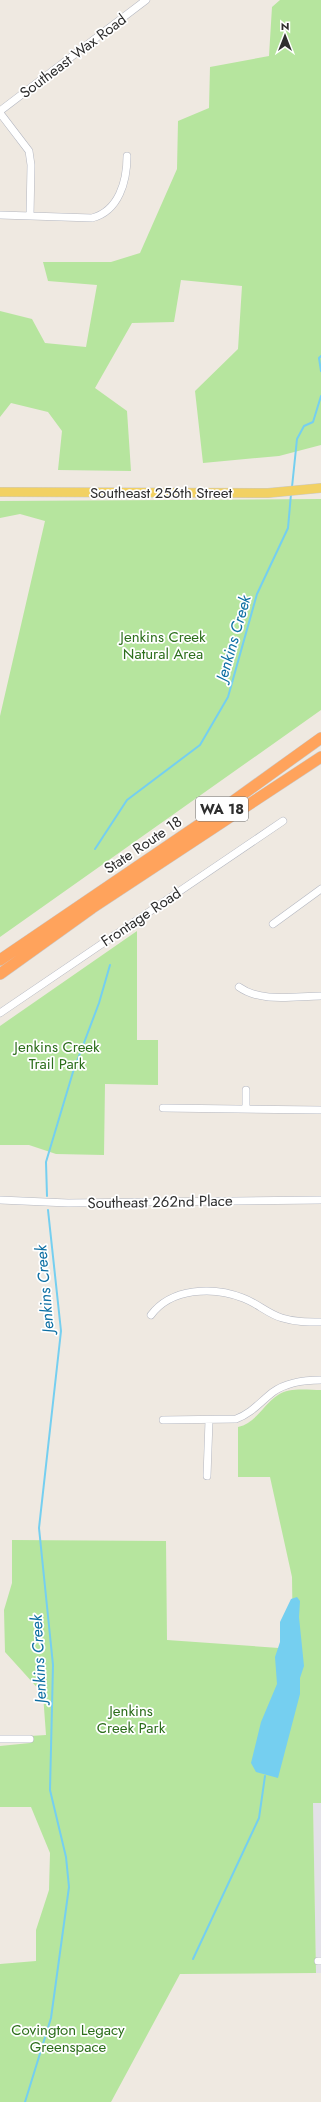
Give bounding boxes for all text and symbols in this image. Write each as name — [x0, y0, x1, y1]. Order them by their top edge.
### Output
street label: Southeast Wax Road — [15, 9, 131, 103]
north arrow — [265, 16, 305, 56]
text: N — [281, 18, 289, 34]
street label: Southeast 256th Street — [90, 482, 233, 504]
water label: Jenkins Creek — [209, 591, 257, 687]
park label: Jenkins Creek Natural Area — [118, 626, 206, 665]
road number: WA 18 — [196, 797, 248, 821]
street label: State Route 18 — [100, 811, 186, 879]
street label: Frontage Road — [97, 882, 185, 952]
park label: Jenkins Creek Trail Park — [12, 1036, 100, 1075]
street label: Southeast 262nd Place — [87, 1190, 233, 1214]
water label: Jenkins Creek — [29, 1243, 60, 1337]
water label: Jenkins Creek — [25, 1613, 52, 1707]
park label: Jenkins Creek Park — [97, 1700, 166, 1739]
park label: Covington Legacy Greenspace — [11, 2019, 125, 2058]

